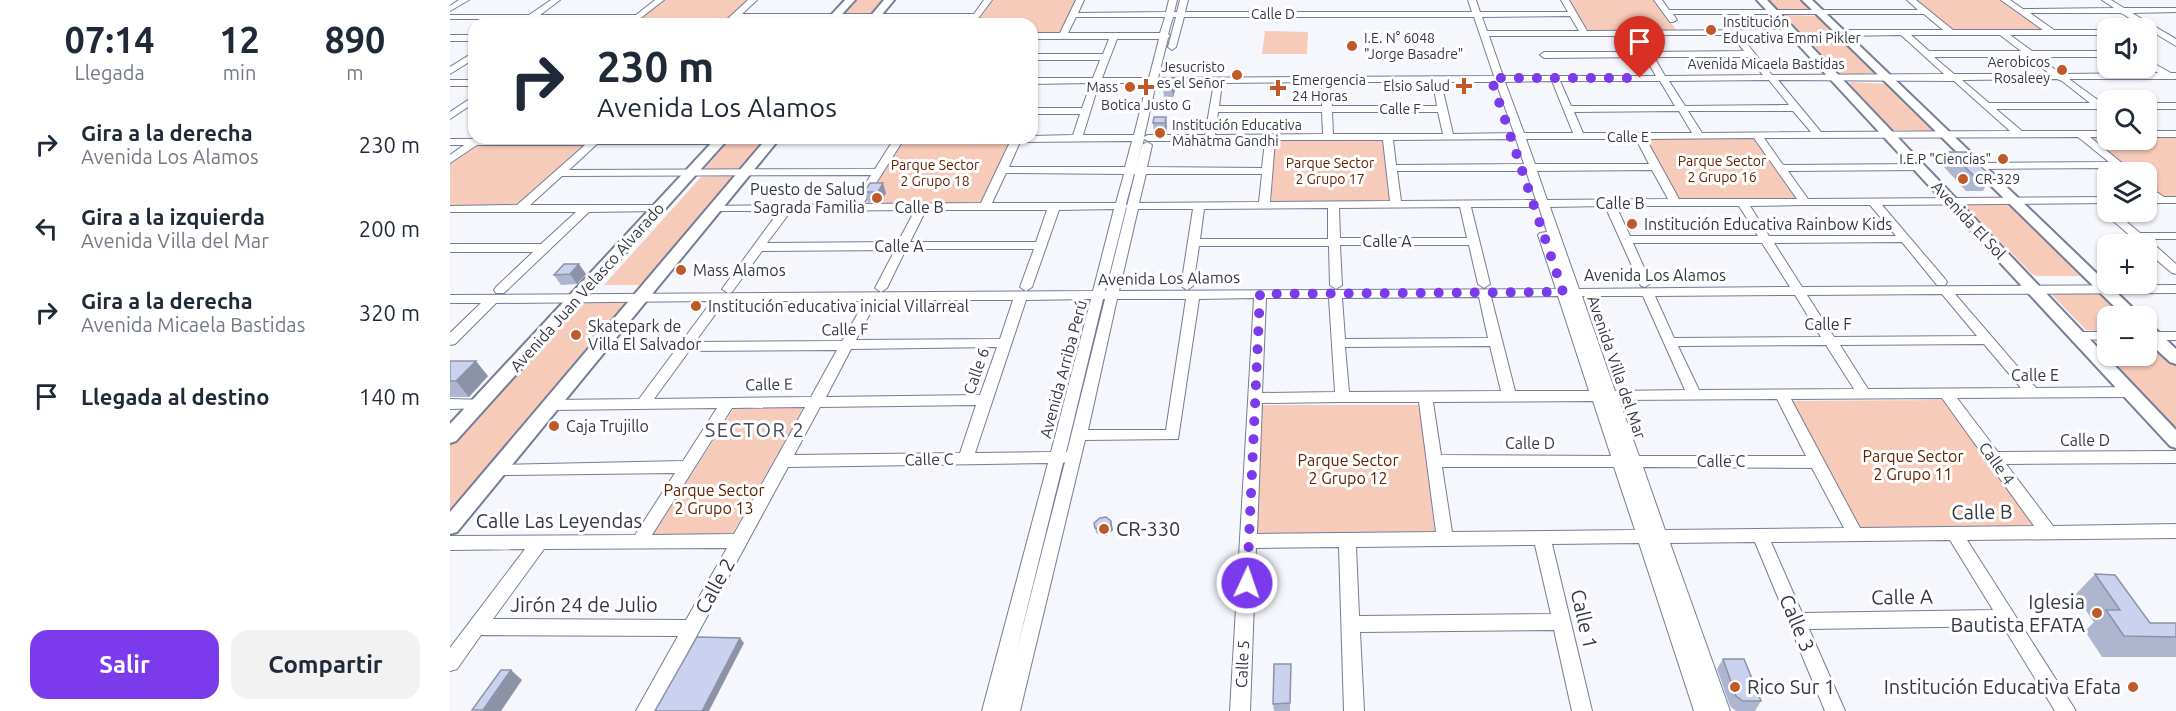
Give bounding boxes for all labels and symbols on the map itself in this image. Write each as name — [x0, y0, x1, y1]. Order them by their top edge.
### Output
street label: Calle D — [1251, 6, 1295, 22]
place label: Institución Educativa Emmi Pikler — [1723, 14, 1862, 46]
pin — [1614, 16, 1665, 78]
marker: Institución Educativa Emmi Pikler — [1704, 23, 1718, 37]
place label: I.E. N° 6048 "Jorge Basadre" — [1364, 30, 1463, 62]
marker: I.E. N° 6048 "Jorge Basadre" — [1345, 39, 1359, 53]
place label: Aerobicos Rosaleey — [1987, 54, 2050, 86]
street label: Avenida Micaela Bastidas — [1687, 56, 1845, 72]
place label: Jesucristo es el Señor — [1157, 59, 1226, 91]
marker: Aerobicos Rosaleey — [2055, 63, 2069, 77]
marker: Jesucristo es el Señor — [1230, 68, 1244, 82]
place label: Emergencia 24 Horas — [1292, 72, 1366, 104]
marker: Elsio Salud — [1455, 77, 1473, 95]
place label: Elsio Salud — [1383, 78, 1450, 94]
place label: Mass — [1086, 79, 1118, 95]
marker: Emergencia 24 Horas — [1269, 79, 1287, 97]
marker: Mass — [1123, 80, 1137, 94]
marker: Botica Justo G — [1139, 80, 1153, 94]
place label: Botica Justo G — [1101, 97, 1191, 113]
street label: Calle F — [1379, 101, 1421, 117]
place label: Institución Educativa Mahatma Gandhi — [1172, 117, 1302, 149]
marker: Institución Educativa Mahatma Gandhi — [1153, 126, 1167, 140]
street label: Calle E — [1607, 129, 1649, 145]
place label: I.E.P "Ciencias" — [1899, 151, 1991, 167]
marker: I.E.P "Ciencias" — [1996, 152, 2010, 166]
park label: Parque Sector 2 Grupo 16 — [1678, 153, 1767, 185]
park label: Parque Sector 2 Grupo 17 — [1286, 155, 1375, 187]
park label: Parque Sector 2 Grupo 18 — [891, 157, 980, 189]
place label: CR-329 — [1975, 171, 2020, 187]
marker: CR-329 — [1956, 172, 1970, 186]
street label: Avenida El Sol — [1928, 177, 2010, 263]
place label: Puesto de Salud Sagrada Familia — [750, 180, 865, 216]
marker: Puesto de Salud Sagrada Familia — [870, 191, 884, 205]
street label: Calle B — [1595, 194, 1645, 212]
street label: Calle B — [894, 198, 944, 216]
street label: Avenida Juan Velasco Alvarado — [506, 199, 668, 375]
place label: Institución Educativa Rainbow Kids — [1644, 215, 1892, 233]
marker: Institución Educativa Rainbow Kids — [1625, 217, 1639, 231]
street label: Calle A — [1362, 232, 1412, 250]
street label: Calle A — [874, 237, 924, 255]
place label: Mass Alamos — [693, 261, 786, 279]
marker: Mass Alamos — [674, 263, 688, 277]
street label: Avenida Los Alamos — [1584, 266, 1726, 284]
street label: Avenida Los Alamos — [1098, 268, 1240, 288]
street label: Avenida Villa del Mar — [1584, 293, 1650, 441]
place label: Institución educativa inicial Villarreal — [708, 297, 969, 315]
street label: Avenida Arriba Perú — [1036, 298, 1090, 440]
marker: Institución educativa inicial Villarreal — [689, 299, 703, 313]
street label: Calle F — [1804, 315, 1852, 333]
place label: Skatepark de Villa El Salvador — [588, 317, 701, 353]
street label: Calle F — [821, 320, 869, 338]
marker: Skatepark de Villa El Salvador — [569, 328, 583, 342]
street label: Calle 6 — [960, 345, 992, 397]
street label: Calle E — [2011, 366, 2059, 384]
street label: Calle E — [745, 375, 793, 393]
place label: Caja Trujillo — [566, 417, 649, 435]
district label: SECTOR 2 — [705, 418, 805, 441]
marker: Caja Trujillo — [547, 419, 561, 433]
street label: Calle D — [2060, 431, 2110, 449]
street label: Calle D — [1505, 434, 1555, 452]
street label: Calle 4 — [1976, 438, 2018, 488]
park label: Parque Sector 2 Grupo 11 — [1862, 447, 1964, 483]
street label: Calle C — [904, 450, 954, 468]
park label: Parque Sector 2 Grupo 12 — [1297, 451, 1399, 487]
street label: Calle C — [1697, 452, 1746, 470]
park label: Parque Sector 2 Grupo 13 — [663, 481, 765, 517]
street label: Calle B — [1951, 499, 2013, 524]
street label: Calle Las Leyendas — [476, 509, 642, 532]
place label: CR-330 — [1116, 517, 1180, 540]
marker: CR-330 — [1097, 522, 1111, 536]
position arrow — [1215, 551, 1279, 615]
street label: Calle 2 — [690, 554, 739, 618]
street label: Calle A — [1871, 584, 1933, 609]
street label: Calle 1 — [1567, 587, 1602, 651]
place label: Iglesia Bautista EFATA — [1951, 590, 2085, 636]
street label: Calle 3 — [1775, 591, 1820, 655]
street label: Jirón 24 de Julio — [510, 593, 658, 616]
marker: Iglesia Bautista EFATA — [2090, 606, 2104, 620]
street label: Calle 5 — [1232, 640, 1252, 688]
place label: Rico Sur 1 — [1747, 675, 1835, 698]
place label: Institución Educativa Efata — [1884, 675, 2121, 698]
marker: Rico Sur 1 — [1728, 680, 1742, 694]
marker: Institución Educativa Efata — [2126, 680, 2140, 694]

